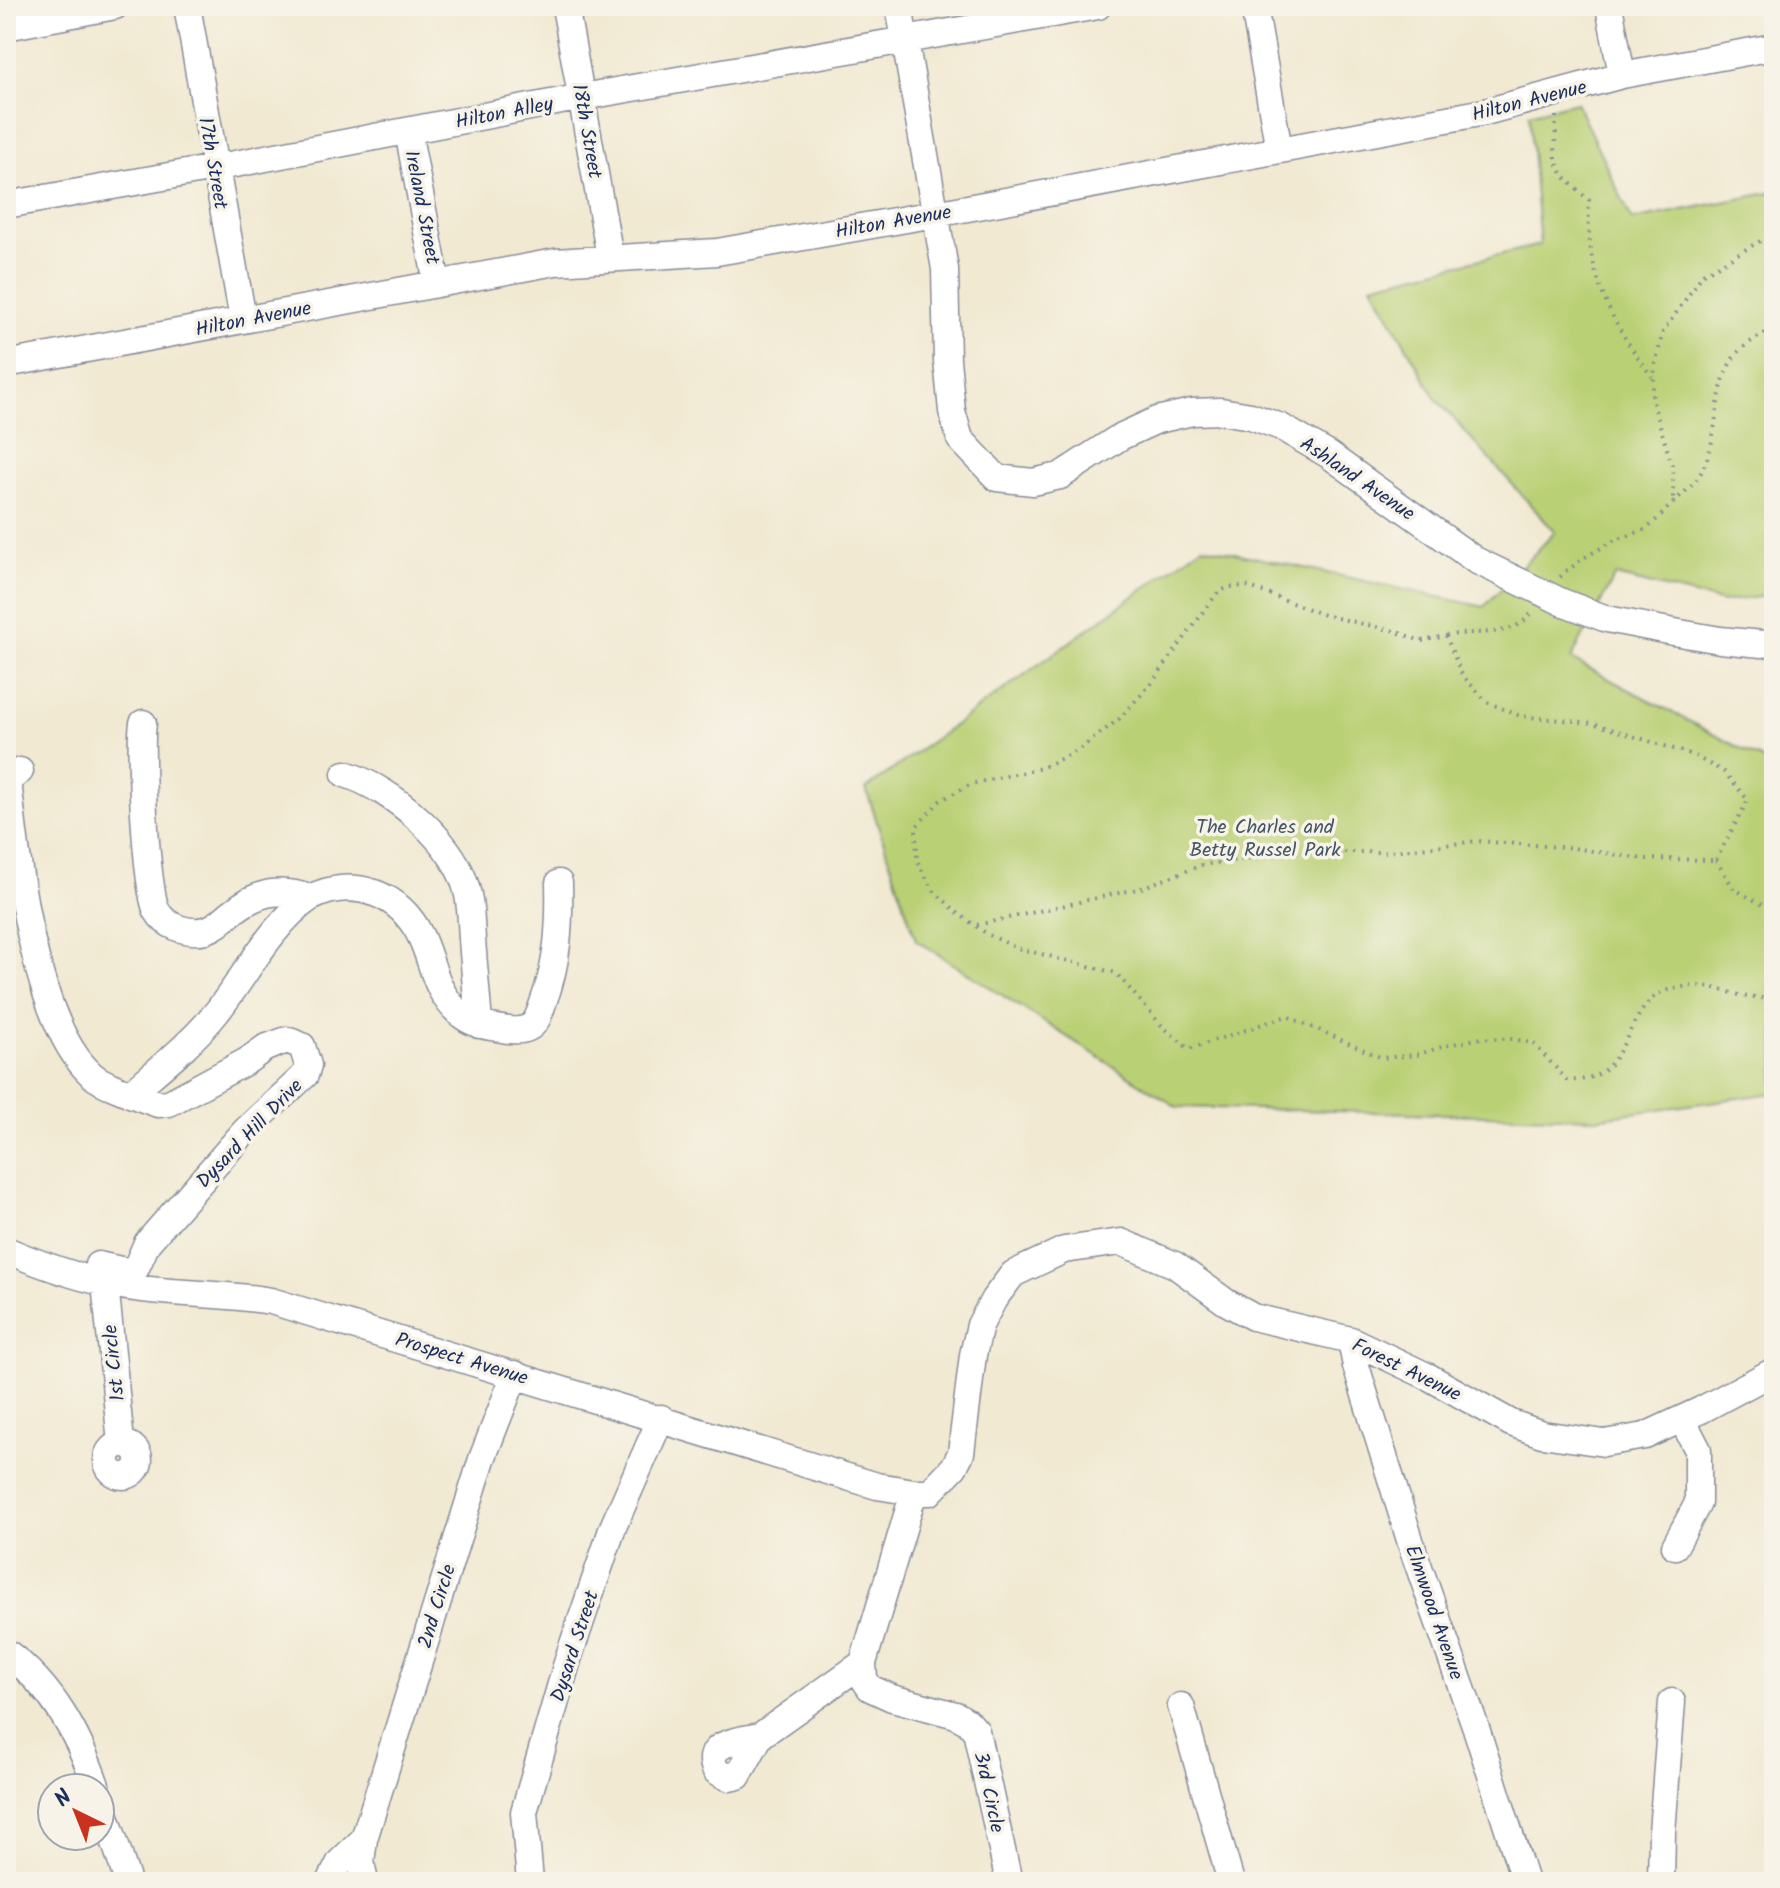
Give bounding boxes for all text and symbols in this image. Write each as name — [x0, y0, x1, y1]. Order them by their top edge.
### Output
street label: Hilton Avenue — [1469, 72, 1590, 132]
street label: 18th Street — [562, 82, 610, 181]
street label: Hilton Alley — [453, 89, 557, 139]
street label: 17th Street — [188, 115, 236, 212]
street label: Ireland Street — [394, 148, 448, 267]
street label: Hilton Avenue — [833, 197, 954, 249]
street label: Hilton Avenue — [193, 293, 314, 347]
street label: Ashland Avenue — [1293, 429, 1421, 530]
park label: The Charles and Betty Russel Park — [1189, 812, 1341, 867]
street label: Dysard Hill Drive — [189, 1072, 311, 1197]
street label: 1st Circle — [95, 1323, 135, 1403]
street label: Prospect Avenue — [391, 1325, 532, 1395]
street label: Forest Avenue — [1346, 1330, 1466, 1411]
street label: Elmwood Avenue — [1395, 1541, 1471, 1685]
street label: 2nd Circle — [410, 1561, 466, 1653]
street label: Dysard Street — [543, 1586, 609, 1707]
street label: 3rd Circle — [964, 1749, 1012, 1836]
north arrow — [36, 1772, 116, 1852]
text: N — [47, 1782, 81, 1817]

